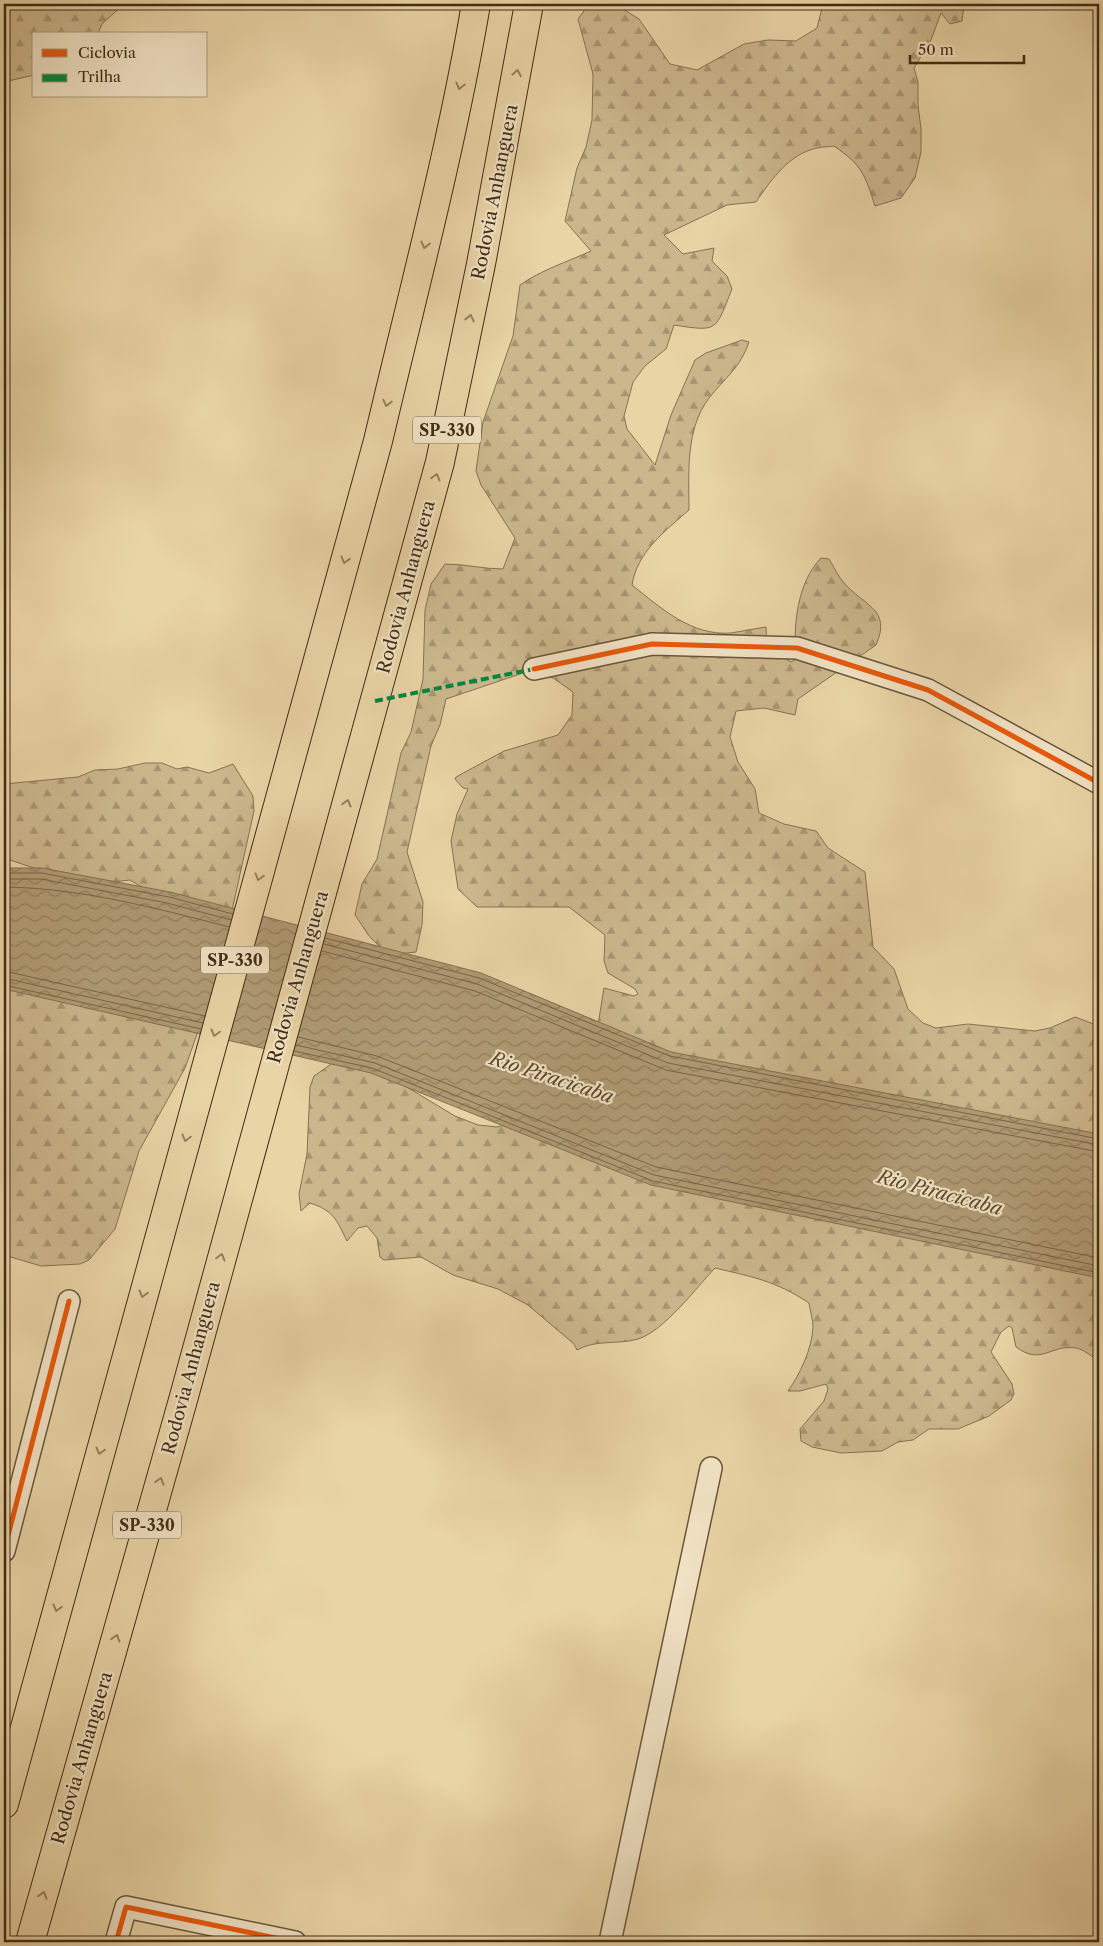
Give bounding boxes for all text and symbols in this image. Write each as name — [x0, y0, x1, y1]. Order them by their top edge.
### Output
legend — [32, 32, 208, 98]
scale bar — [910, 32, 1024, 64]
text: 50 m — [918, 40, 954, 59]
text: Ciclovia — [78, 43, 136, 62]
text: Trilha — [78, 67, 121, 86]
one-way arrow — [511, 68, 521, 77]
one-way arrow — [455, 81, 466, 90]
street label: Rodovia Anhanguera — [467, 102, 523, 282]
one-way arrow — [420, 240, 431, 249]
one-way arrow — [464, 314, 475, 323]
one-way arrow — [382, 398, 393, 407]
road number: SP-330 — [413, 416, 481, 444]
one-way arrow — [430, 474, 440, 482]
street label: Rodovia Anhanguera — [372, 498, 440, 676]
one-way arrow — [341, 555, 351, 563]
one-way arrow — [341, 798, 352, 807]
one-way arrow — [254, 872, 264, 880]
street label: Rodovia Anhanguera — [263, 888, 333, 1066]
road number: SP-330 — [201, 946, 269, 974]
one-way arrow — [211, 1029, 221, 1037]
water label: Rio Piracicaba — [485, 1046, 617, 1108]
one-way arrow — [182, 1133, 192, 1141]
water label: Rio Piracicaba — [873, 1164, 1005, 1220]
one-way arrow — [215, 1253, 226, 1262]
street label: Rodovia Anhanguera — [157, 1279, 225, 1457]
one-way arrow — [138, 1290, 149, 1299]
one-way arrow — [95, 1447, 106, 1456]
one-way arrow — [154, 1478, 164, 1486]
road number: SP-330 — [113, 1512, 181, 1538]
one-way arrow — [53, 1603, 63, 1611]
one-way arrow — [110, 1634, 120, 1642]
street label: Rodovia Anhanguera — [47, 1669, 117, 1847]
one-way arrow — [38, 1892, 48, 1900]

